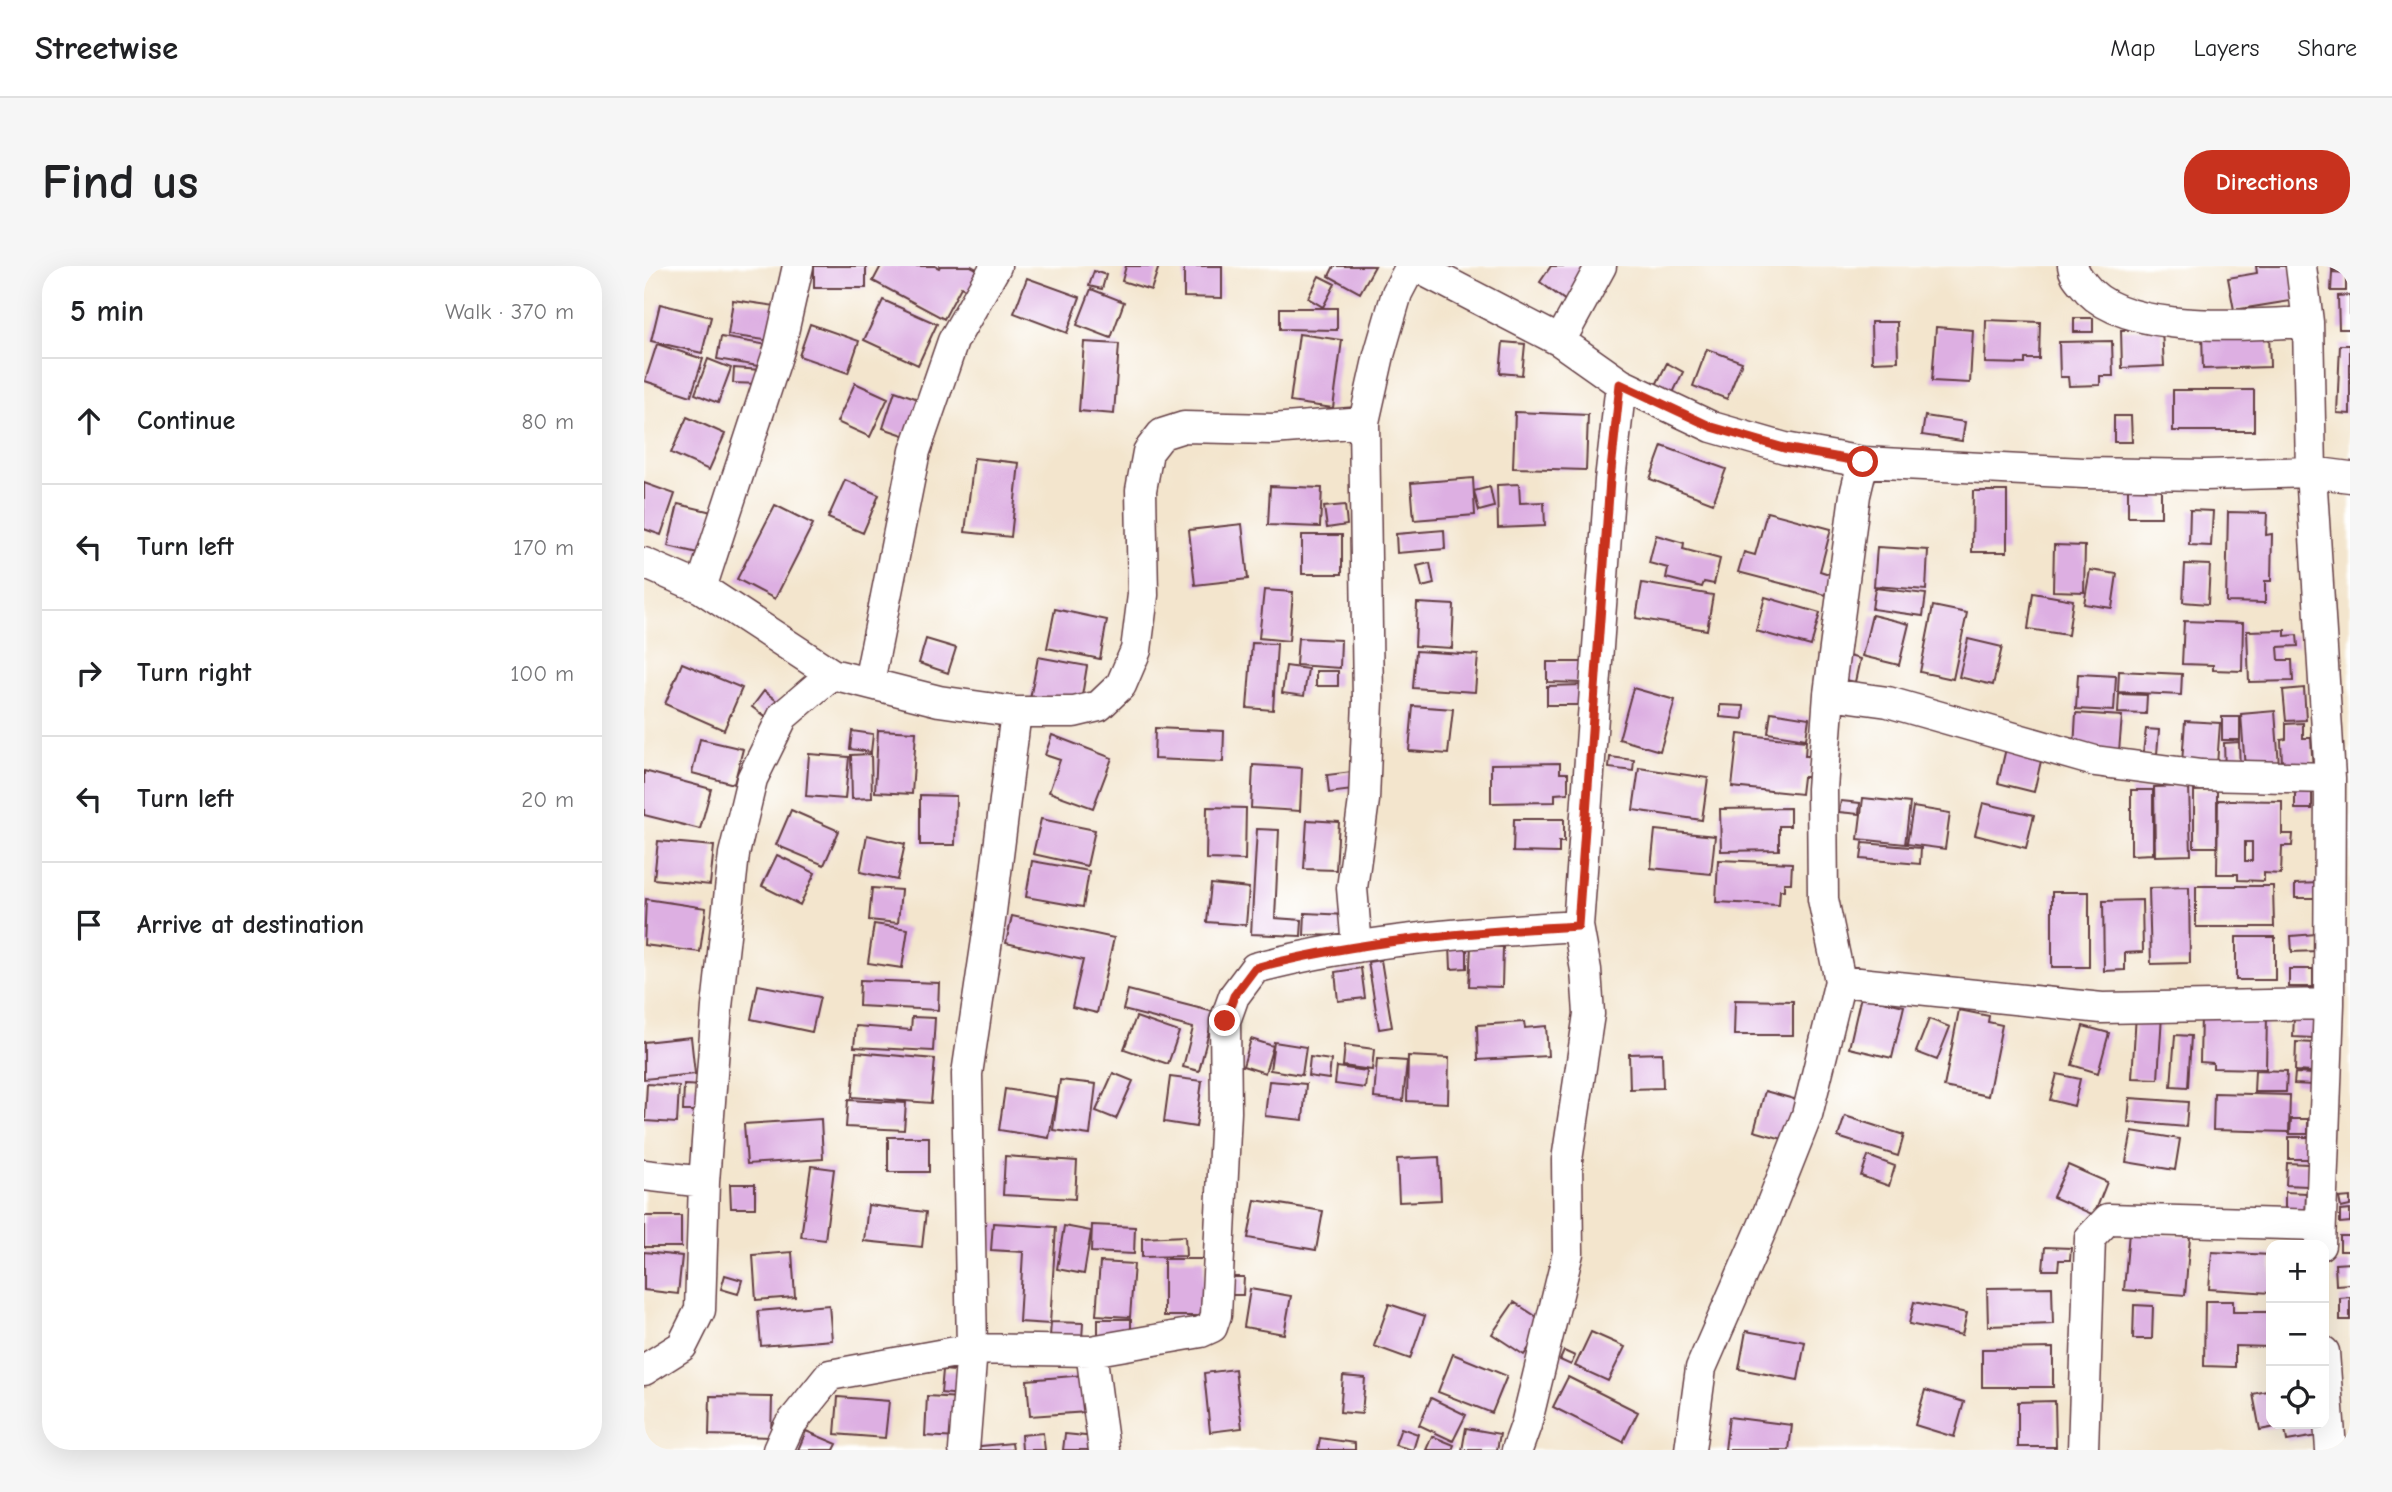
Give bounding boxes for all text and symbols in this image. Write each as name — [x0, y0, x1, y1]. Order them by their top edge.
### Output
text: Streetwise — [35, 29, 178, 67]
text: Map — [2110, 34, 2156, 62]
text: Layers — [2194, 34, 2259, 62]
text: Share — [2297, 34, 2357, 62]
button: Directions — [2184, 150, 2350, 214]
text: Find us — [42, 154, 198, 210]
text: 5 min — [70, 294, 144, 329]
text: Walk · 370 m — [445, 298, 574, 325]
icon: ahead — [70, 402, 108, 440]
text: Continue — [137, 406, 235, 436]
text: 80 m — [521, 408, 574, 435]
route start — [1847, 446, 1878, 477]
icon: left — [70, 528, 108, 566]
text: Turn left — [137, 532, 234, 562]
text: 170 m — [513, 534, 574, 561]
icon: right — [70, 654, 108, 692]
text: Turn right — [137, 658, 251, 688]
text: 100 m — [510, 660, 574, 687]
icon: left — [70, 780, 108, 818]
text: Turn left — [137, 784, 234, 814]
text: 20 m — [521, 786, 574, 813]
icon: arrive — [70, 906, 108, 944]
text: Arrive at destination — [137, 910, 364, 940]
route end — [1209, 1005, 1240, 1036]
map controls — [2266, 1240, 2329, 1429]
button: + — [2266, 1240, 2329, 1303]
button: − — [2266, 1303, 2329, 1366]
button: locate — [2266, 1366, 2329, 1429]

